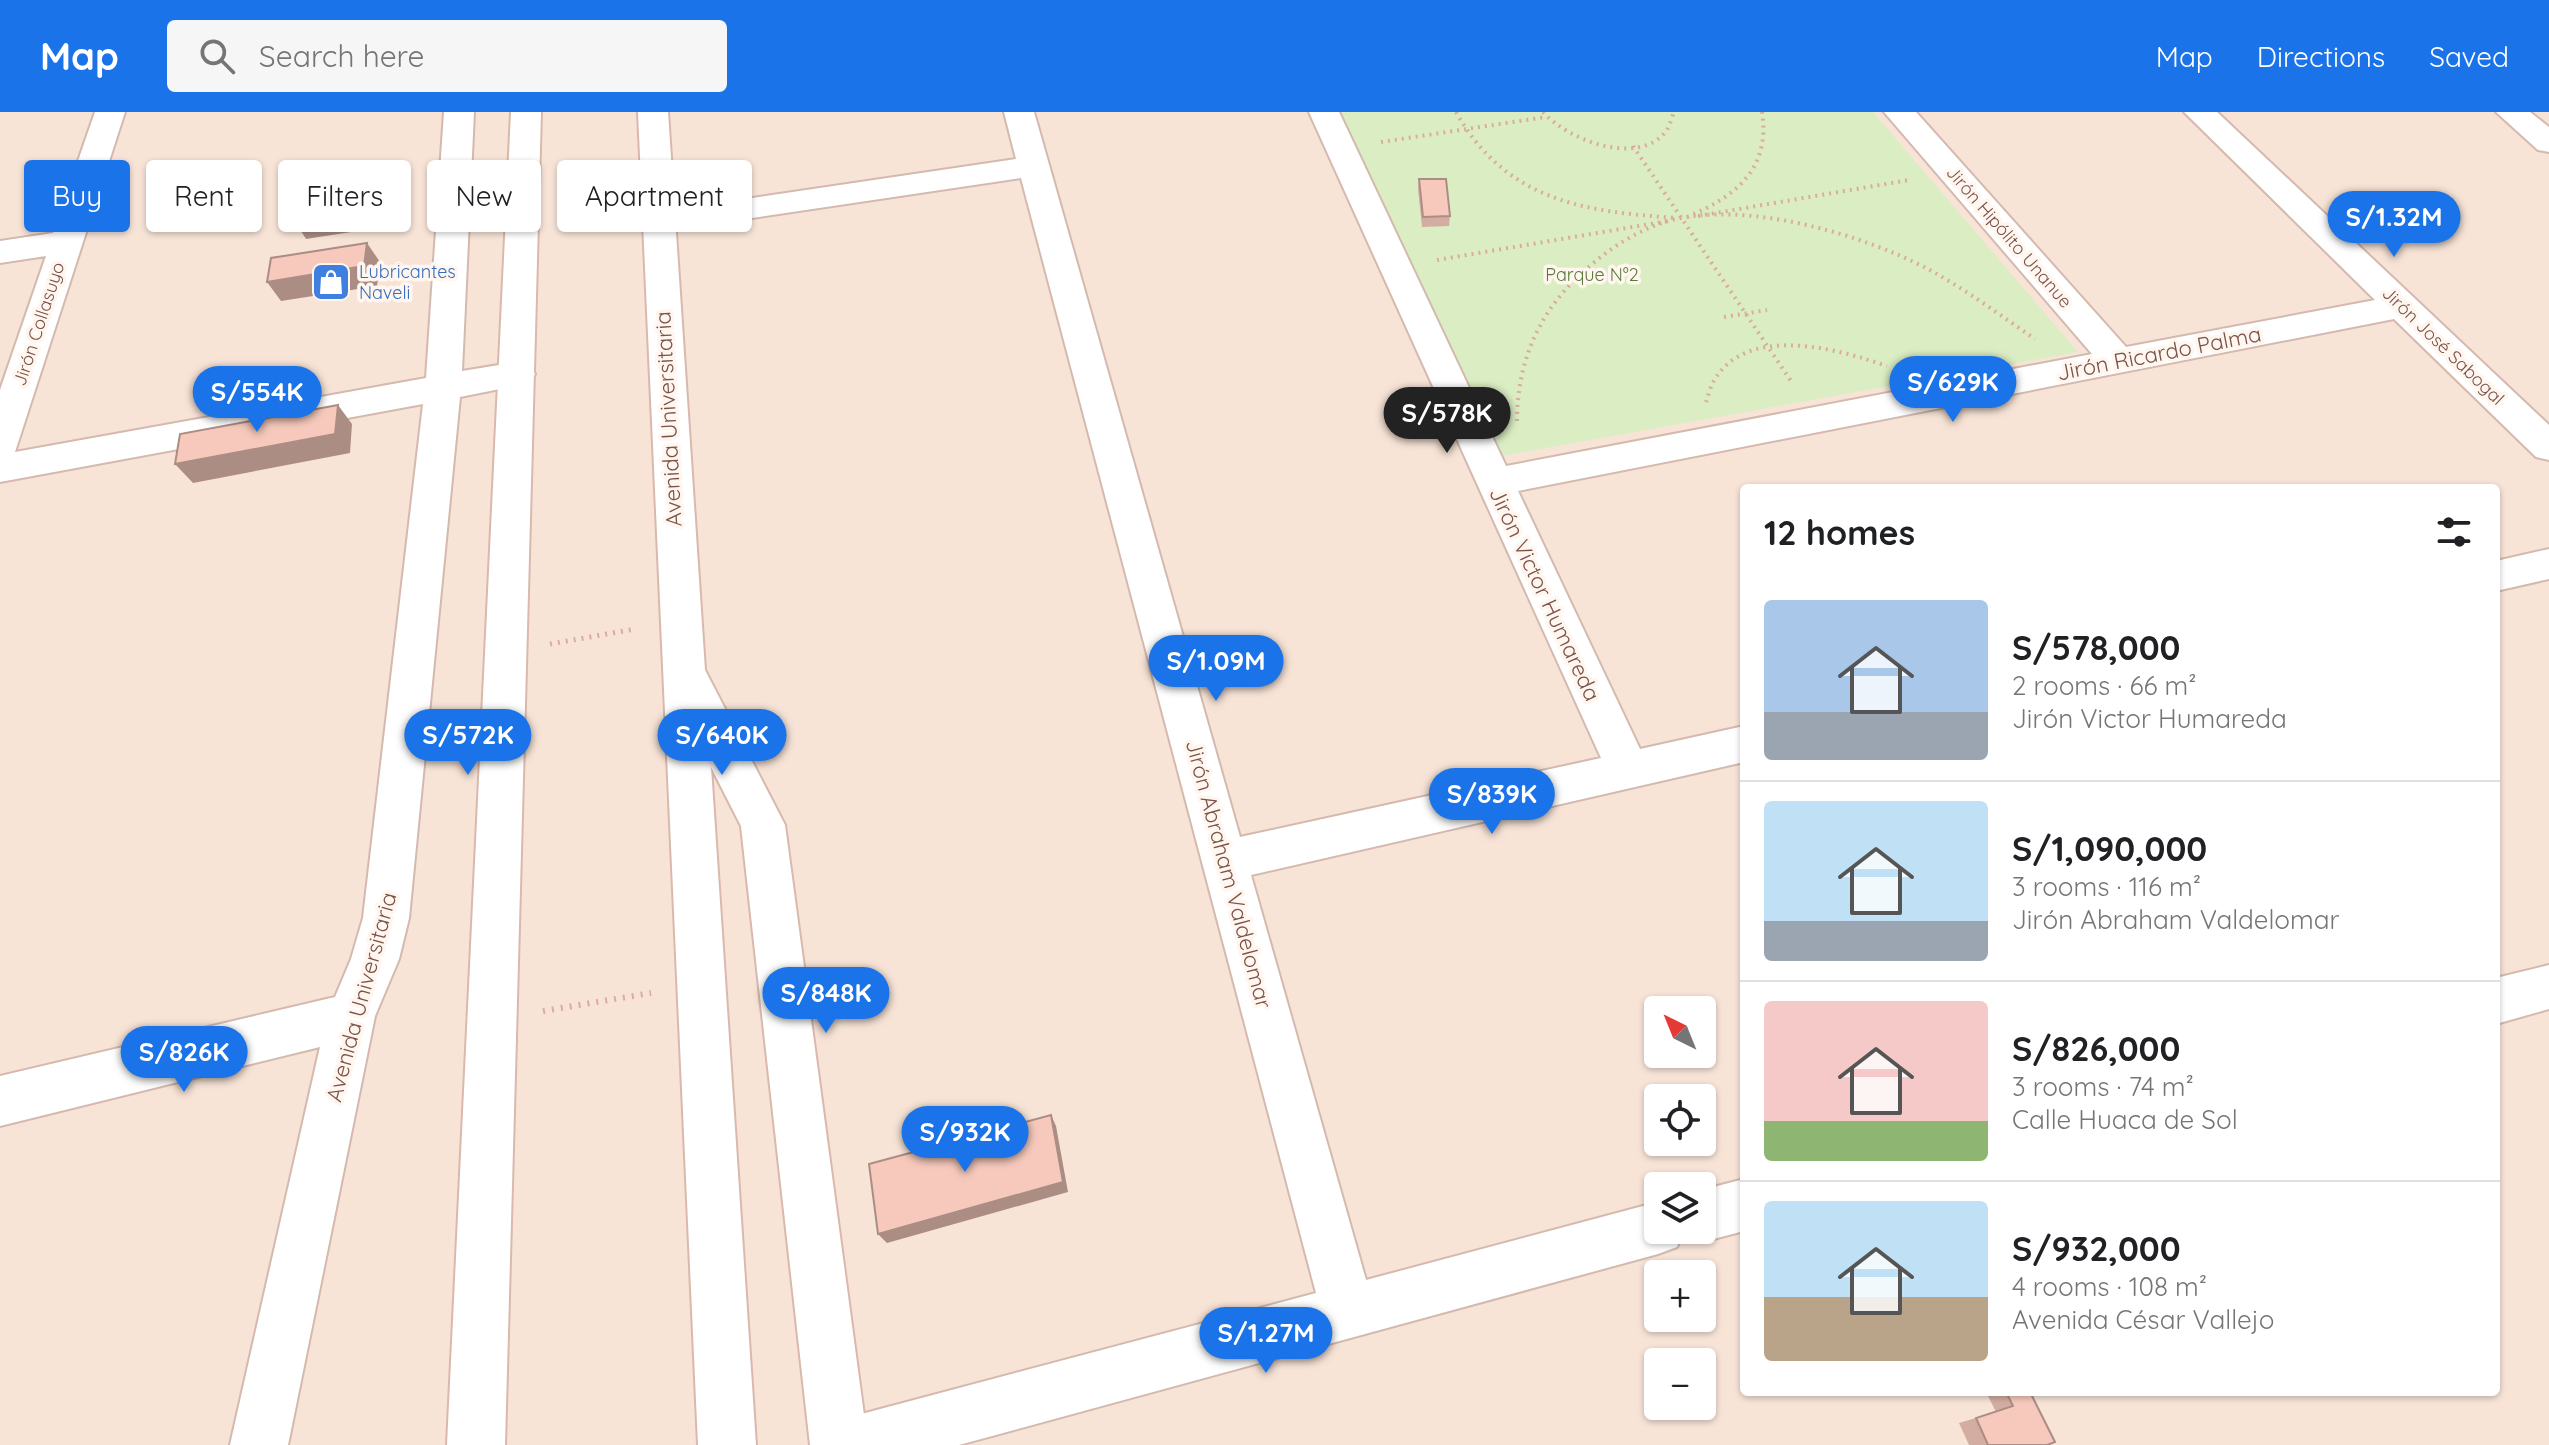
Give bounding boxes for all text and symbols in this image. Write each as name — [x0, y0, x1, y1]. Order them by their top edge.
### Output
search box — [167, 20, 727, 92]
text: Map — [40, 32, 119, 80]
icon: search — [195, 34, 239, 78]
text: Search here — [259, 37, 424, 75]
text: Map — [2156, 39, 2213, 74]
text: Directions — [2257, 39, 2385, 74]
text: Saved — [2429, 39, 2509, 74]
chip: Buy — [24, 160, 130, 232]
chip: Rent — [146, 160, 262, 232]
chip: Filters — [278, 160, 411, 232]
chip: New — [427, 160, 541, 232]
chip: Apartment — [557, 160, 752, 232]
street label: Jirón Hipólito Unanue — [1941, 161, 2077, 312]
pin: S/1.32M — [2320, 191, 2468, 259]
text: S/1.32M — [2346, 200, 2442, 233]
street label: Jirón Collasuyo — [8, 259, 69, 389]
place label: Lubricantes Naveli — [359, 260, 456, 304]
shop icon: Lubricantes Naveli — [310, 261, 352, 303]
park label: Parque N°2 — [1545, 263, 1639, 286]
street label: Jirón José Sabogal — [2377, 281, 2509, 410]
street label: Avenida Universitaria — [648, 311, 688, 527]
street label: Jirón Ricardo Palma — [2055, 319, 2263, 387]
pin: S/629K — [1888, 356, 2018, 424]
text: S/629K — [1907, 365, 1999, 398]
pin: S/554K — [192, 366, 322, 434]
text: S/554K — [211, 375, 303, 408]
pin: S/578K — [1382, 387, 1512, 455]
text: S/578K — [1402, 396, 1492, 429]
street label: Jirón Victor Humareda — [1483, 483, 1607, 705]
icon: filters — [2432, 510, 2476, 554]
text: 12 homes — [1764, 511, 1915, 554]
text: S/578,000 — [2012, 626, 2180, 669]
icon: home — [1828, 632, 1924, 728]
pin: S/1.09M — [1142, 635, 1290, 703]
text: S/1.09M — [1167, 644, 1265, 677]
text: 2 rooms · 66 m² — [2012, 669, 2197, 702]
text: Jirón Victor Humareda — [2012, 702, 2287, 735]
pin: S/572K — [403, 709, 533, 777]
pin: S/640K — [657, 709, 787, 777]
text: S/572K — [422, 718, 514, 751]
text: S/640K — [676, 718, 768, 751]
street label: Jirón Abraham Valdelomar — [1180, 737, 1279, 1012]
pin: S/839K — [1427, 768, 1557, 836]
text: S/839K — [1447, 777, 1537, 810]
text: S/1,090,000 — [2012, 827, 2207, 870]
icon: home — [1828, 833, 1924, 929]
text: 3 rooms · 116 m² — [2012, 870, 2201, 903]
street label: Avenida Universitaria — [320, 889, 402, 1105]
text: Jirón Abraham Valdelomar — [2012, 903, 2339, 936]
pin: S/848K — [761, 967, 891, 1035]
text: S/848K — [780, 976, 872, 1009]
north arrow — [1644, 996, 1716, 1068]
map controls — [1644, 996, 1716, 1420]
pin: S/826K — [119, 1026, 249, 1094]
text: S/826,000 — [2012, 1027, 2180, 1070]
icon: home — [1828, 1033, 1924, 1129]
text: S/826K — [139, 1035, 229, 1068]
text: 3 rooms · 74 m² — [2012, 1070, 2194, 1103]
button: locate — [1644, 1084, 1716, 1156]
text: Calle Huaca de Sol — [2012, 1103, 2238, 1136]
pin: S/932K — [900, 1106, 1030, 1174]
text: S/932K — [920, 1115, 1010, 1148]
button: layers — [1644, 1172, 1716, 1244]
text: S/932,000 — [2012, 1227, 2181, 1270]
icon: home — [1828, 1233, 1924, 1329]
button: + — [1644, 1260, 1716, 1332]
text: 4 rooms · 108 m² — [2012, 1270, 2207, 1303]
text: Avenida César Vallejo — [2012, 1303, 2274, 1336]
pin: S/1.27M — [1192, 1307, 1340, 1375]
text: S/1.27M — [1217, 1316, 1315, 1349]
button: − — [1644, 1348, 1716, 1420]

